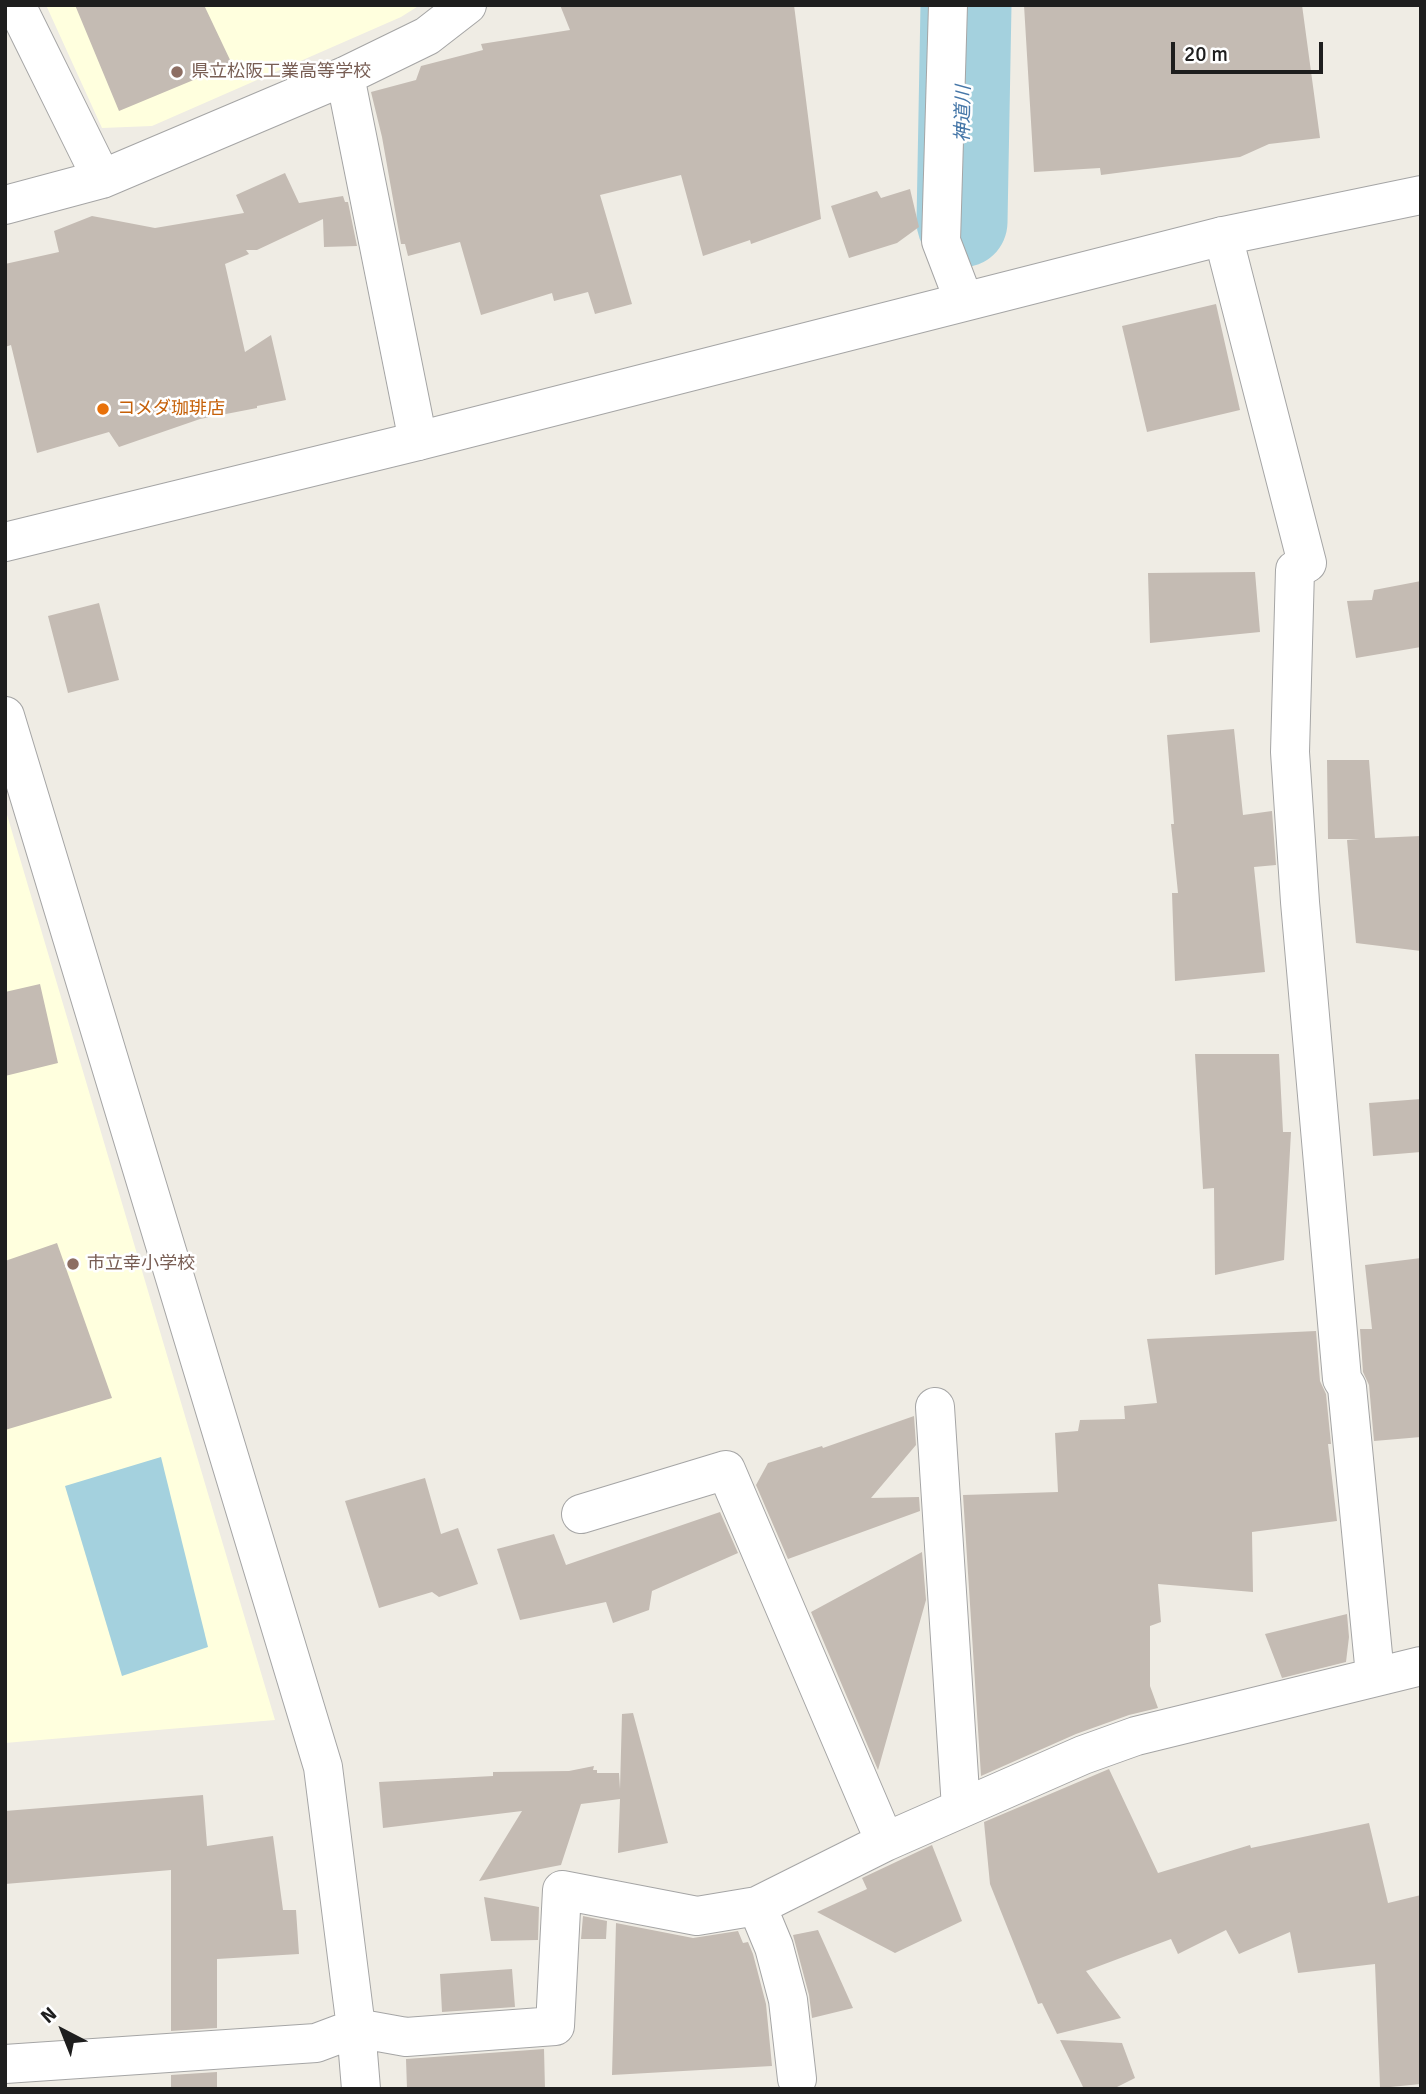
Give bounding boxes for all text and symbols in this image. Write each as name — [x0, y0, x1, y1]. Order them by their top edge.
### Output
scale bar — [1174, 28, 1326, 72]
text: 20 m — [1184, 41, 1228, 67]
place label: 県立松阪工業高等学校 — [191, 61, 371, 83]
marker: 県立松阪工業高等学校 — [169, 64, 185, 80]
water label: 神道川 — [952, 85, 976, 143]
place label: コメダ珈琲店 — [117, 398, 225, 420]
marker: コメダ珈琲店 — [95, 401, 111, 417]
place label: 市立幸小学校 — [87, 1253, 195, 1275]
marker: 市立幸小学校 — [65, 1256, 81, 1272]
north arrow — [28, 1996, 98, 2066]
text: N — [36, 2002, 62, 2029]

